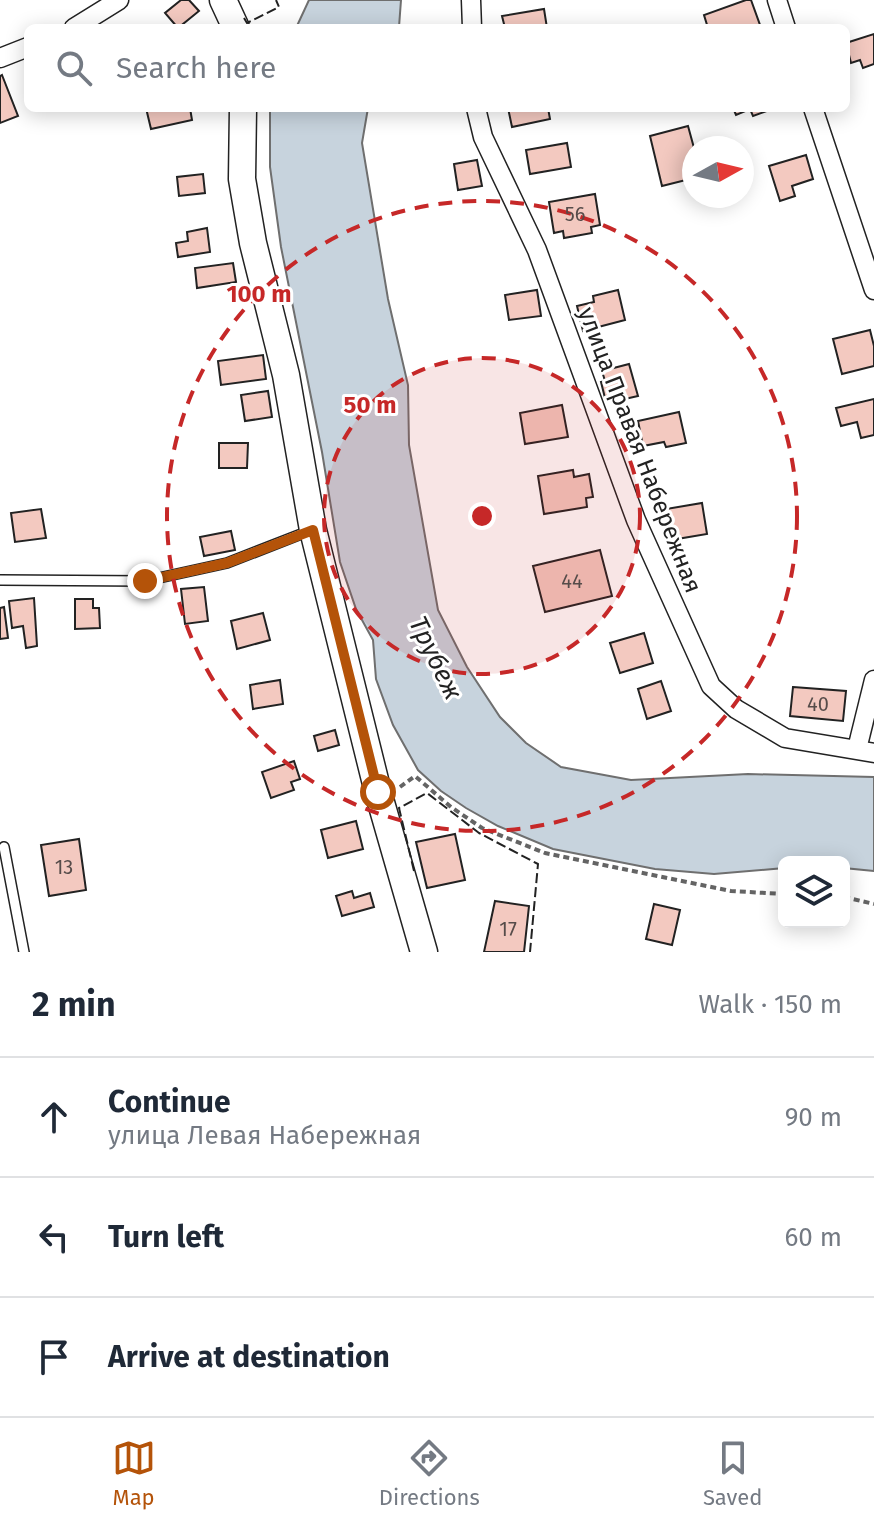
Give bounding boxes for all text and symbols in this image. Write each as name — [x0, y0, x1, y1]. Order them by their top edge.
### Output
search box — [24, 24, 850, 112]
icon: search — [52, 46, 96, 90]
text: Search here — [116, 50, 276, 86]
north arrow — [682, 136, 754, 208]
house number: 56 — [565, 202, 585, 226]
text: 100 m — [226, 280, 292, 308]
street label: улица Правая Набережная — [573, 303, 707, 597]
text: 50 m — [344, 391, 396, 419]
centre of rings — [468, 502, 496, 530]
route end — [127, 563, 163, 599]
house number: 44 — [561, 569, 583, 593]
water label: Трубеж — [402, 612, 469, 705]
house number: 40 — [807, 692, 829, 716]
route start — [360, 774, 396, 810]
house number: 13 — [55, 855, 73, 879]
map controls — [778, 856, 850, 928]
button: layers — [778, 856, 850, 928]
house number: 17 — [499, 917, 517, 941]
text: 2 min — [32, 984, 116, 1025]
text: Walk · 150 m — [699, 989, 842, 1020]
text: Continue — [108, 1084, 231, 1120]
icon: ahead — [32, 1095, 76, 1139]
text: 90 m — [785, 1102, 842, 1133]
text: улица Левая Набережная — [108, 1120, 421, 1151]
icon: left — [32, 1215, 76, 1259]
text: Turn left — [108, 1219, 224, 1255]
text: 60 m — [784, 1222, 842, 1253]
icon: arrive — [32, 1335, 76, 1379]
text: Arrive at destination — [108, 1339, 390, 1375]
tab: Map — [112, 1436, 156, 1511]
tab: Directions — [379, 1436, 480, 1511]
tab: Saved — [703, 1436, 762, 1511]

